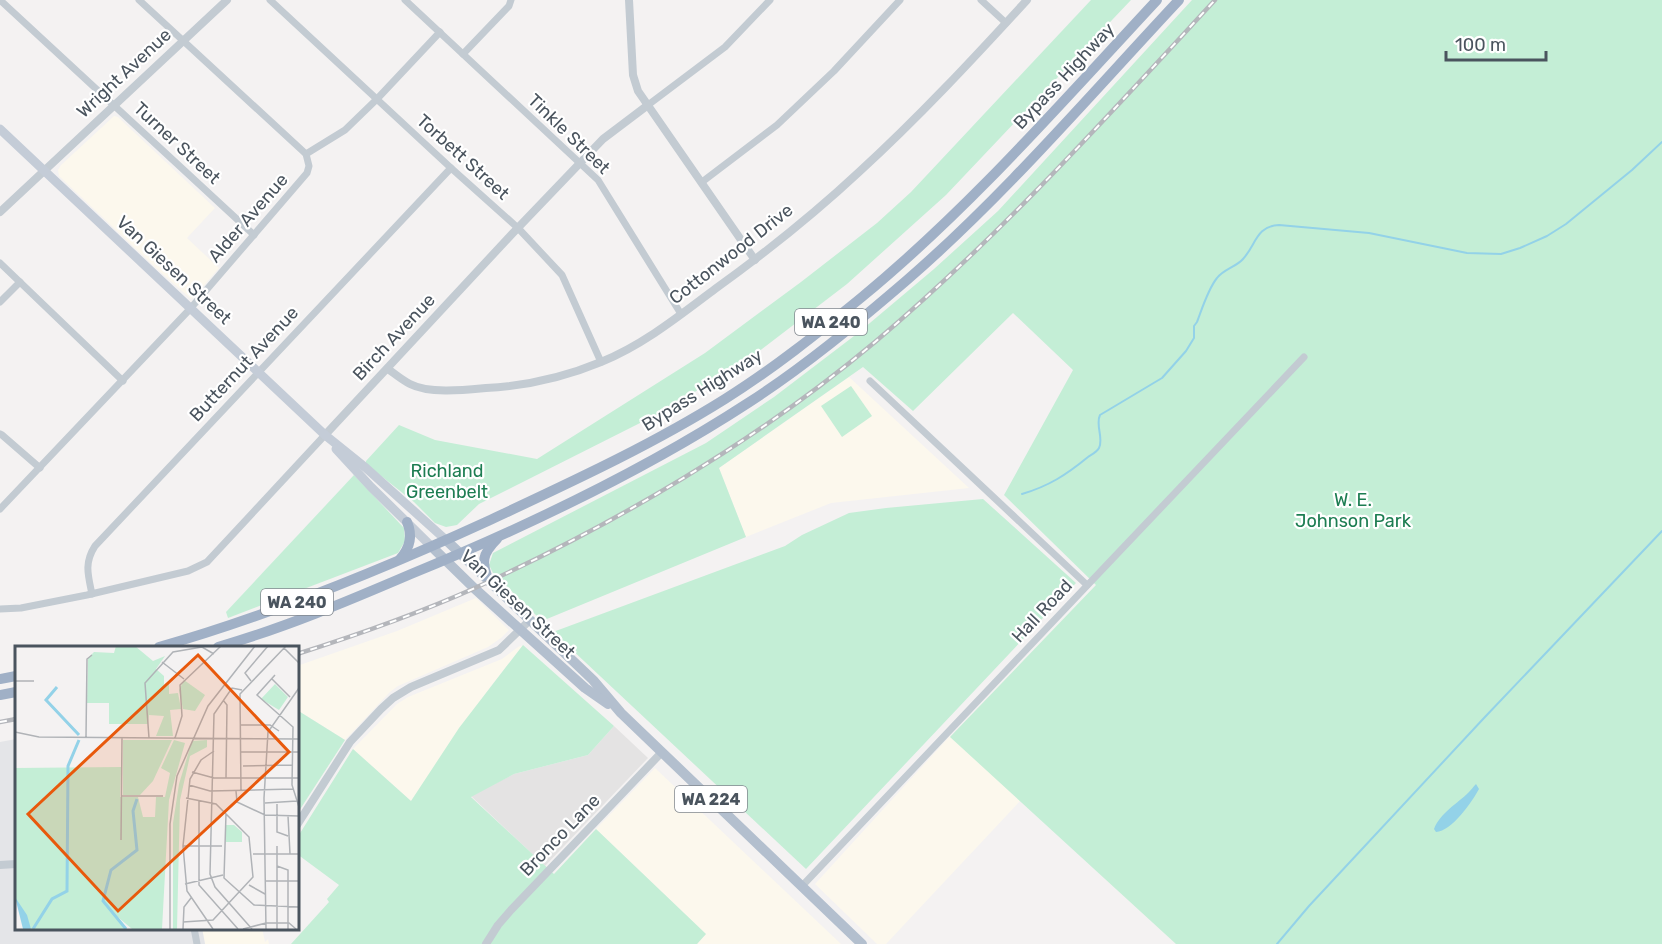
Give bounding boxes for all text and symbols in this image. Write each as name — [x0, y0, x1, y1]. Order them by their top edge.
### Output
street label: Bypass Highway — [1009, 18, 1119, 134]
street label: Wright Avenue — [72, 24, 176, 122]
scale bar — [1446, 24, 1546, 62]
text: 100 m — [1455, 34, 1506, 56]
street label: Tinkle Street — [523, 89, 615, 179]
street label: Turner Street — [129, 97, 225, 189]
street label: Torbett Street — [412, 110, 514, 204]
street label: Alder Avenue — [203, 169, 293, 267]
street label: Cottonwood Drive — [665, 199, 797, 309]
street label: Van Giesen Street — [112, 211, 236, 329]
street label: Birch Avenue — [348, 289, 440, 385]
street label: Butternut Avenue — [185, 302, 303, 426]
road number: WA 240 — [795, 309, 867, 335]
street label: Bypass Highway — [638, 344, 766, 436]
park label: Richland Greenbelt — [406, 460, 488, 503]
park label: W. E. Johnson Park — [1295, 489, 1412, 532]
street label: Van Giesen Street — [456, 545, 580, 663]
street label: Hall Road — [1007, 575, 1077, 647]
road number: WA 240 — [261, 589, 333, 615]
inset map — [15, 646, 298, 929]
road number: WA 224 — [675, 786, 747, 812]
street label: Bronco Lane — [515, 789, 605, 881]

